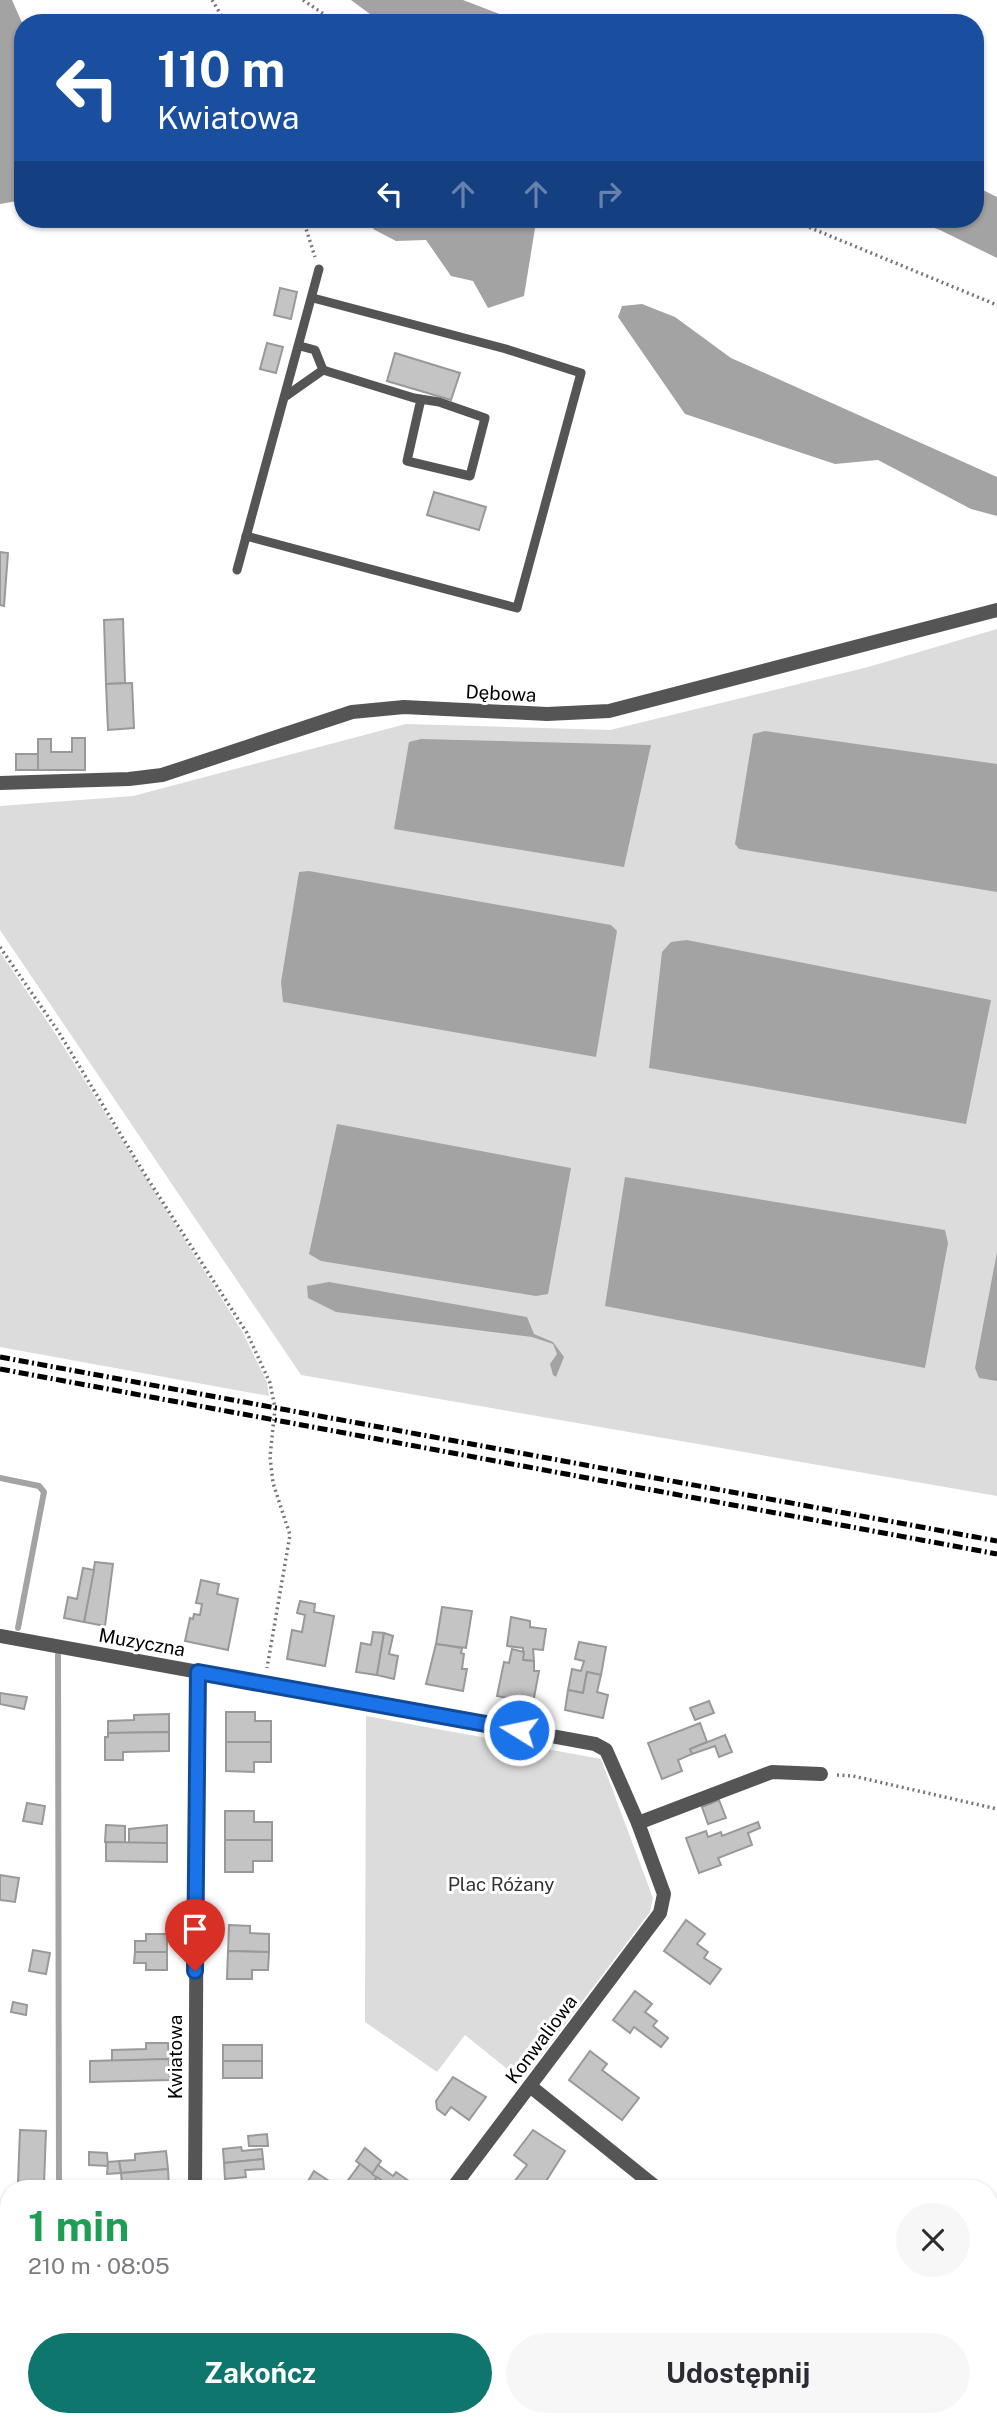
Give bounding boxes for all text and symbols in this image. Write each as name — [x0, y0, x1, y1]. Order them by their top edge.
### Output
text: 110 m — [157, 40, 285, 98]
icon: left — [42, 42, 133, 133]
text: Kwiatowa — [157, 99, 300, 136]
icon: left — [371, 175, 409, 213]
icon: ahead — [444, 175, 482, 213]
icon: ahead — [517, 175, 555, 213]
icon: right — [590, 175, 628, 213]
street label: Dębowa — [465, 680, 537, 706]
street label: Muzyczna — [97, 1624, 187, 1660]
position arrow — [482, 1693, 556, 1767]
park label: Plac Różany — [448, 1873, 554, 1895]
pin — [165, 1899, 225, 1971]
icon: arrive — [176, 1910, 214, 1948]
street label: Konwaliowa — [501, 1990, 581, 2088]
street label: Kwiatowa — [164, 2015, 186, 2099]
text: 1 min — [28, 2201, 129, 2250]
button: close — [896, 2203, 970, 2277]
text: 210 m · 08:05 — [28, 2252, 170, 2279]
button: Zakończ — [28, 2333, 492, 2413]
button: Udostępnij — [506, 2333, 970, 2413]

